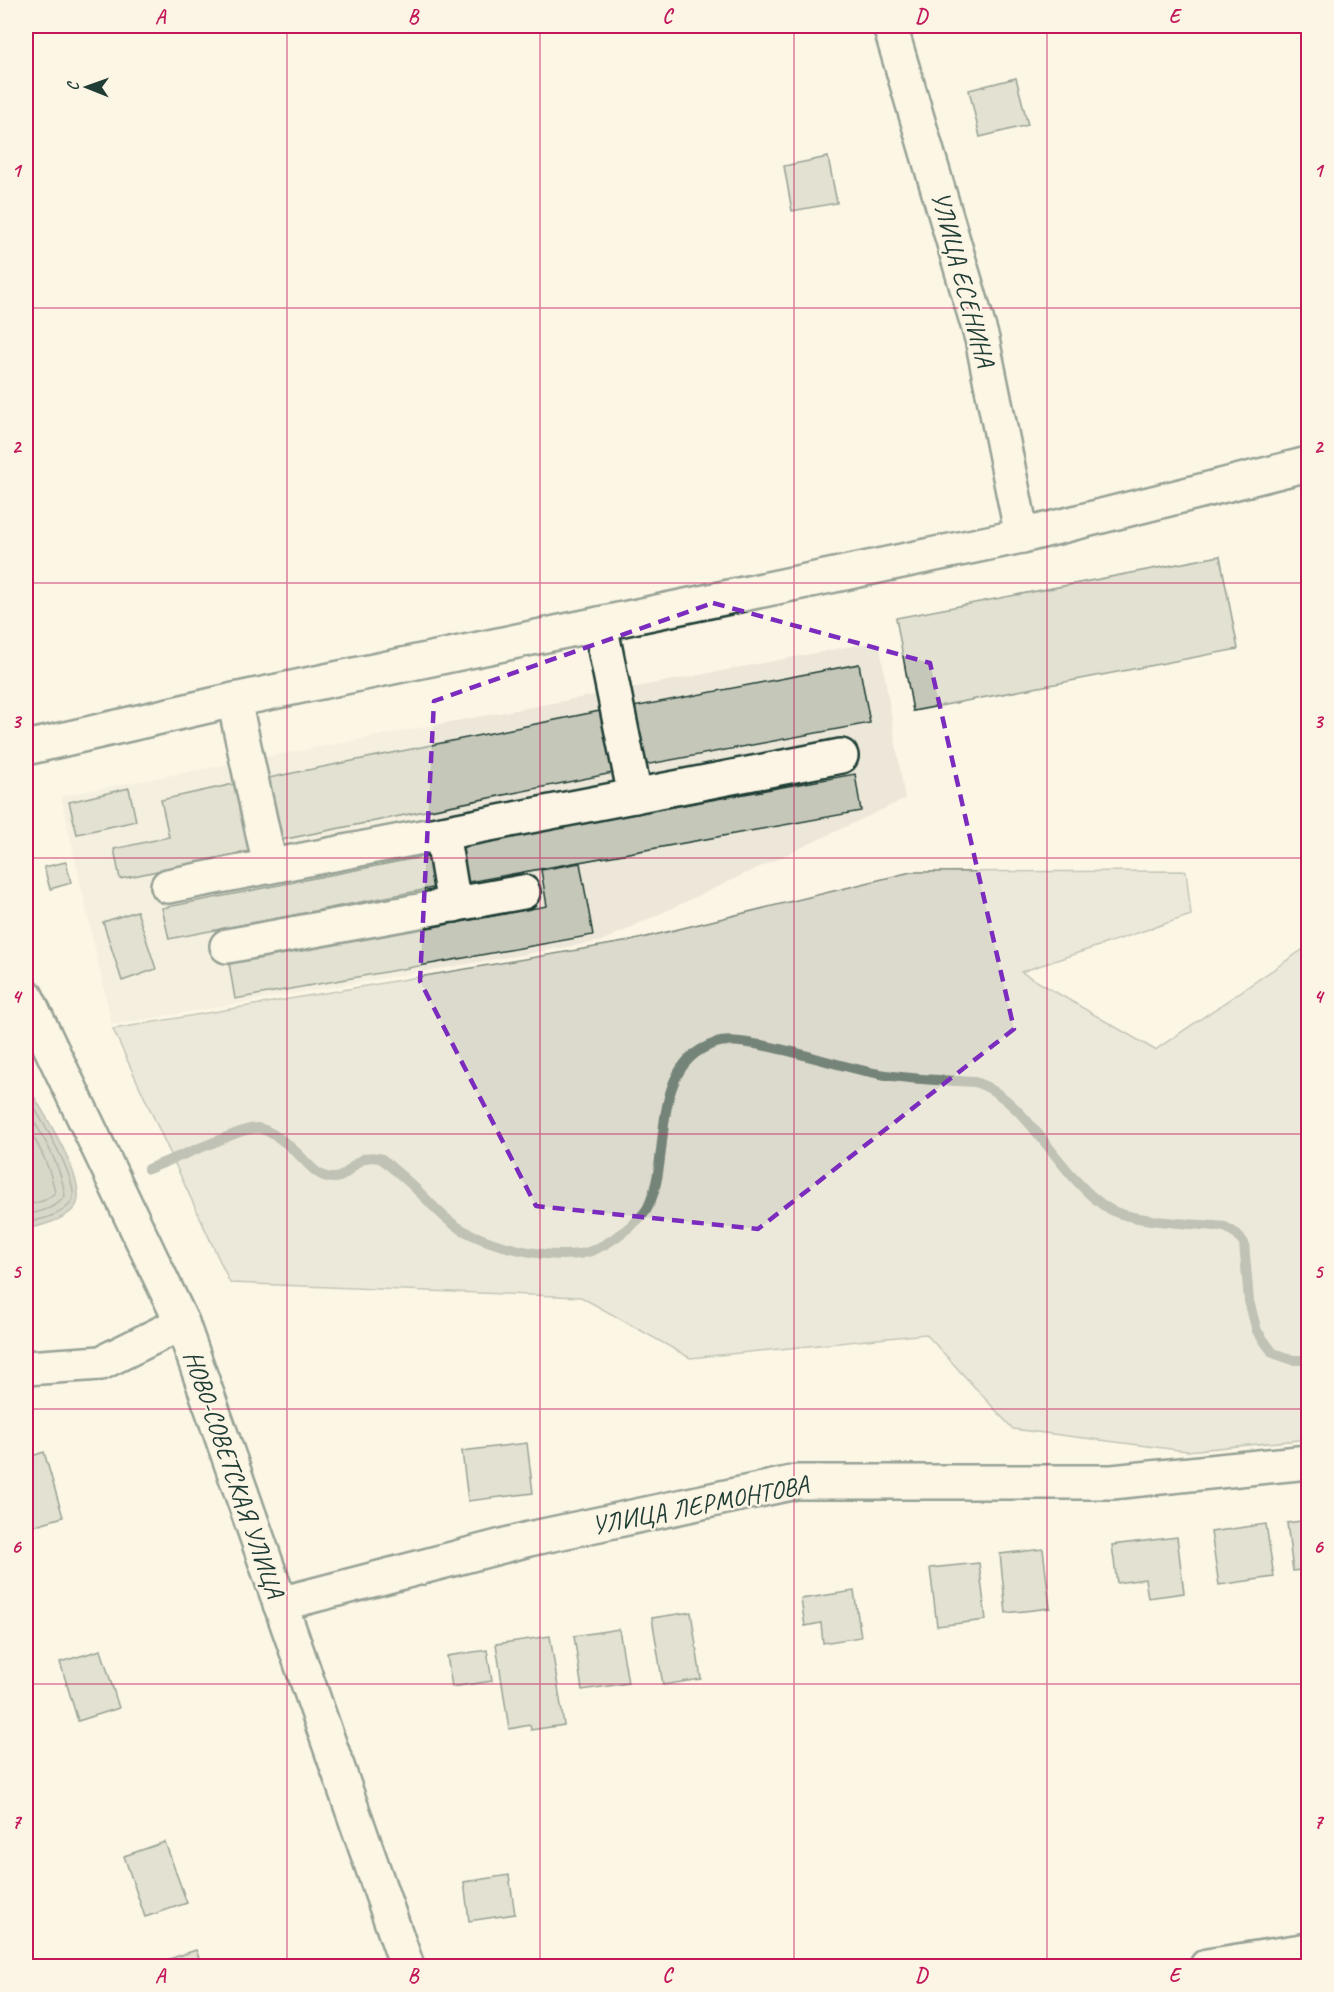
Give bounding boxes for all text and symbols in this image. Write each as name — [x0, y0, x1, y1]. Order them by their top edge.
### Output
text: A — [155, 4, 167, 29]
text: B — [408, 4, 420, 29]
text: C — [662, 4, 674, 29]
text: D — [915, 4, 929, 29]
text: E — [1169, 4, 1183, 29]
north arrow — [57, 57, 117, 117]
text: С — [63, 81, 83, 91]
text: 1 — [12, 158, 23, 183]
text: 1 — [1314, 158, 1325, 183]
street label: УЛИЦА ЕСЕНИНА — [924, 188, 1003, 372]
text: 2 — [12, 434, 23, 459]
text: 2 — [1314, 434, 1325, 459]
text: 3 — [12, 709, 23, 734]
text: 3 — [1314, 709, 1325, 734]
text: 4 — [12, 984, 24, 1009]
text: 4 — [1314, 984, 1326, 1009]
text: 5 — [12, 1259, 23, 1284]
text: 5 — [1314, 1259, 1325, 1284]
street label: НОВО-СОВЕТСКАЯ УЛИЦА — [176, 1346, 292, 1604]
street label: УЛИЦА ЛЕРМОНТОВА — [589, 1467, 813, 1542]
text: 6 — [11, 1534, 22, 1559]
text: 6 — [1313, 1534, 1324, 1559]
text: 7 — [12, 1809, 23, 1834]
text: 7 — [1314, 1809, 1325, 1834]
text: A — [155, 1963, 167, 1988]
text: B — [408, 1963, 420, 1988]
text: C — [662, 1963, 674, 1988]
text: D — [915, 1963, 929, 1988]
text: E — [1169, 1963, 1183, 1988]

